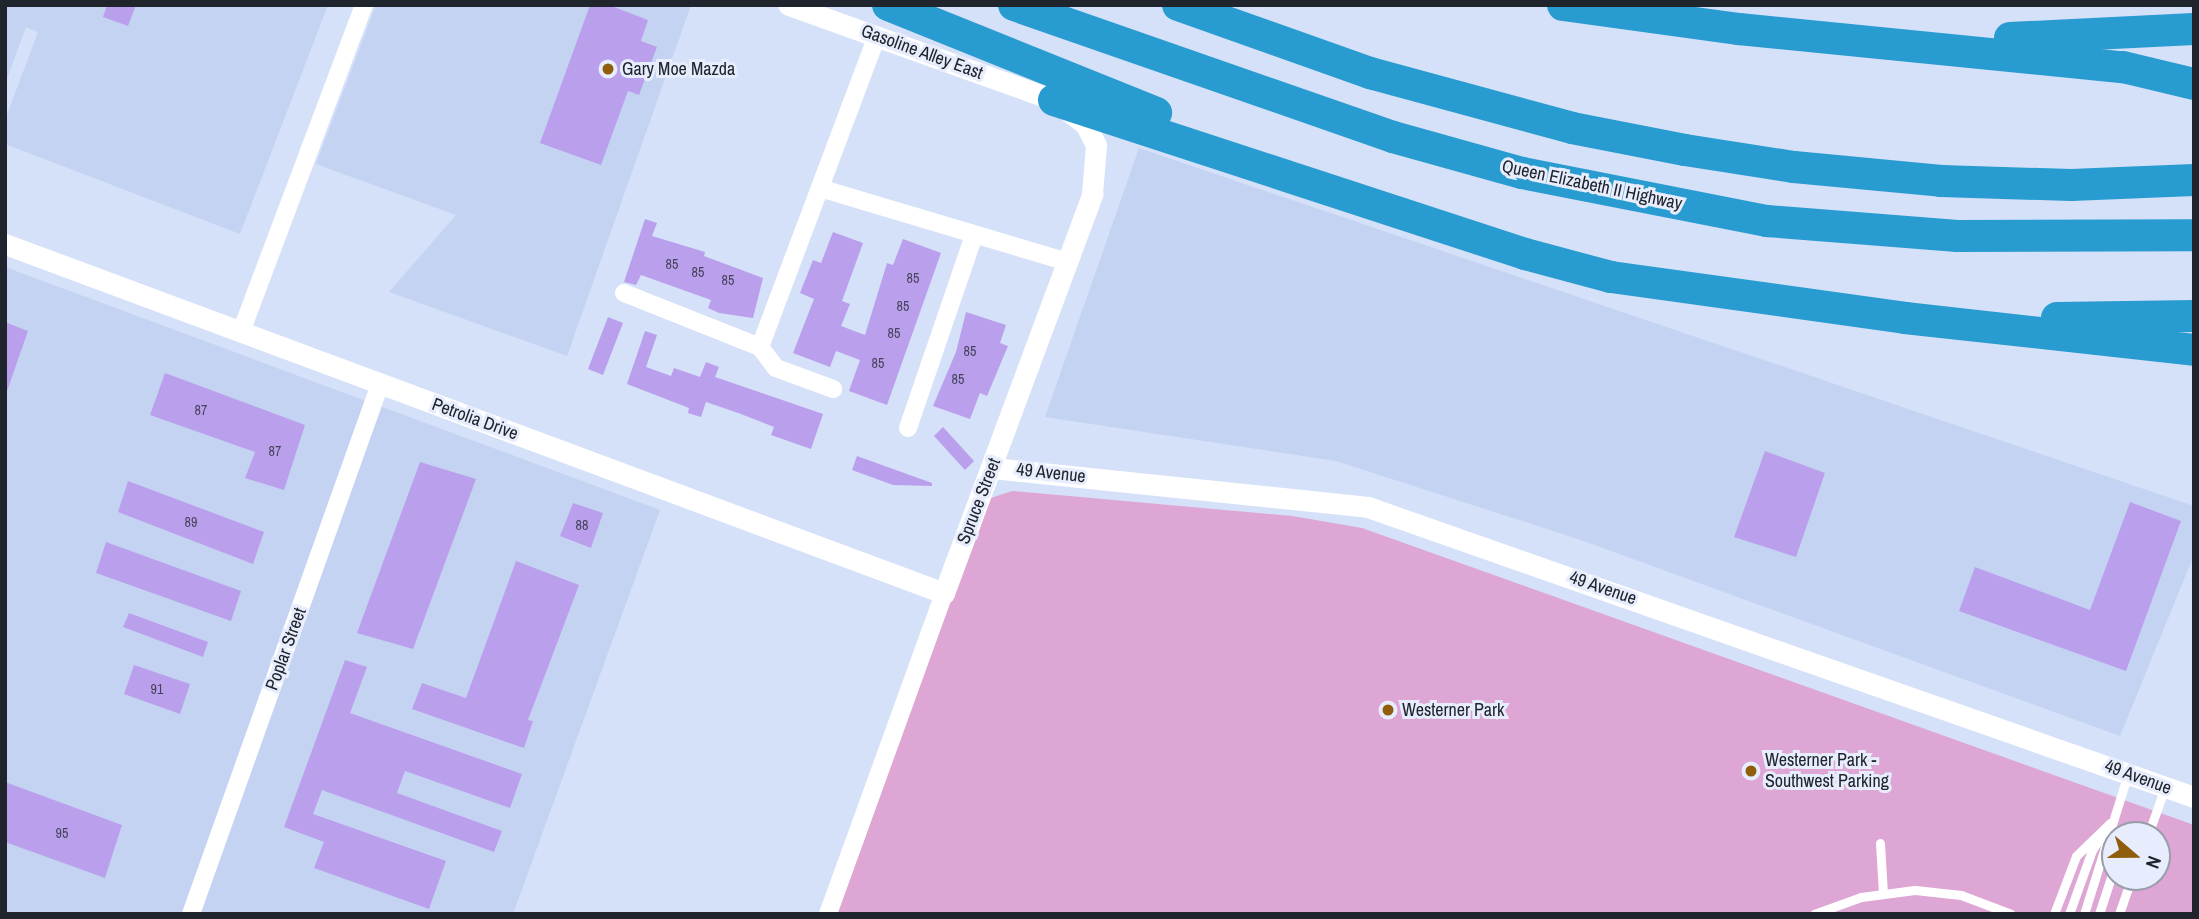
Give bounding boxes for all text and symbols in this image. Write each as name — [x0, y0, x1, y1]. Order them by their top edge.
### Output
street label: Gasoline Alley East — [858, 20, 986, 84]
place label: Gary Moe Mazda — [622, 58, 735, 80]
marker: Gary Moe Mazda — [600, 61, 616, 77]
street label: Queen Elizabeth II Highway — [1500, 155, 1684, 215]
house number: 85 — [666, 256, 678, 272]
house number: 85 — [692, 264, 704, 280]
house number: 85 — [907, 270, 919, 286]
house number: 85 — [722, 272, 734, 288]
house number: 85 — [897, 298, 909, 314]
house number: 85 — [888, 325, 900, 341]
house number: 85 — [964, 343, 976, 359]
house number: 85 — [872, 355, 884, 371]
house number: 85 — [952, 371, 964, 387]
street label: Petrolia Drive — [429, 393, 521, 445]
house number: 87 — [195, 402, 207, 418]
house number: 87 — [269, 443, 281, 459]
street label: Spruce Street — [953, 455, 1005, 547]
street label: 49 Avenue — [1015, 459, 1087, 487]
house number: 89 — [185, 514, 197, 530]
house number: 88 — [576, 517, 588, 533]
street label: 49 Avenue — [1566, 566, 1640, 610]
street label: Poplar Street — [261, 605, 311, 693]
house number: 91 — [151, 681, 163, 697]
place label: Westerner Park — [1402, 699, 1504, 721]
marker: Westerner Park — [1380, 702, 1396, 718]
place label: Westerner Park - Southwest Parking — [1765, 750, 1889, 792]
street label: 49 Avenue — [2101, 755, 2175, 799]
marker: Westerner Park - Southwest Parking — [1743, 763, 1759, 779]
north arrow — [2101, 821, 2171, 891]
house number: 95 — [56, 825, 68, 841]
text: N — [2140, 853, 2168, 872]

